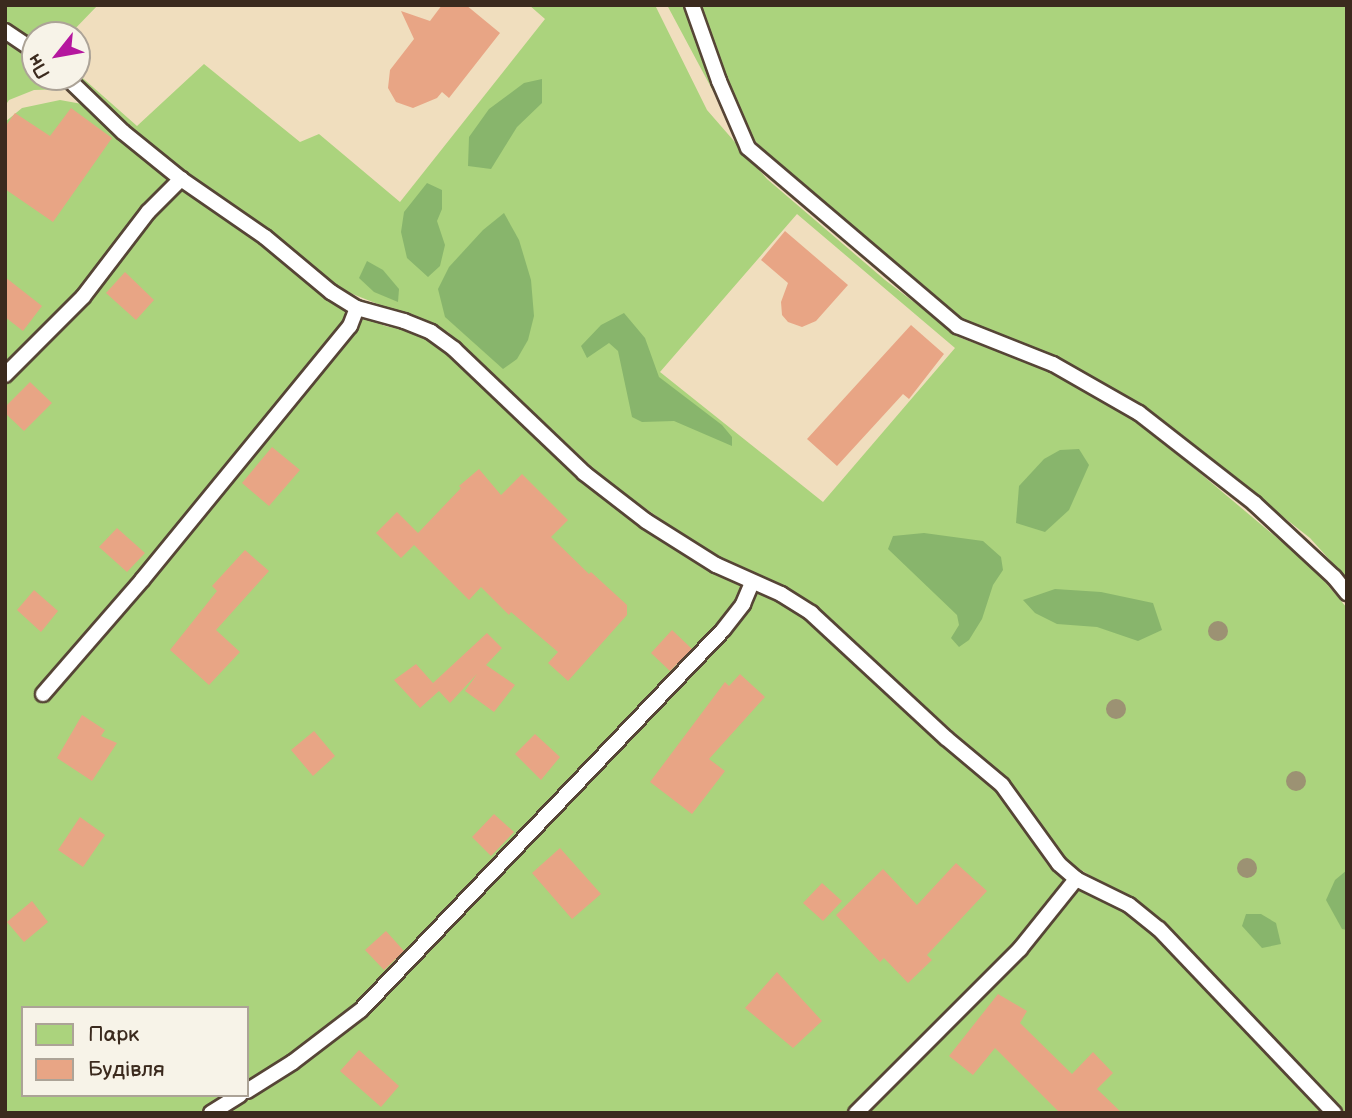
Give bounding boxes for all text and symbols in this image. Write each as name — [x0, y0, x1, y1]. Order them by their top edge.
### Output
north arrow — [21, 21, 91, 91]
text: Пн — [23, 49, 56, 83]
legend — [21, 1006, 248, 1097]
text: Парк — [88, 1022, 139, 1047]
text: Будівля — [88, 1057, 165, 1082]

